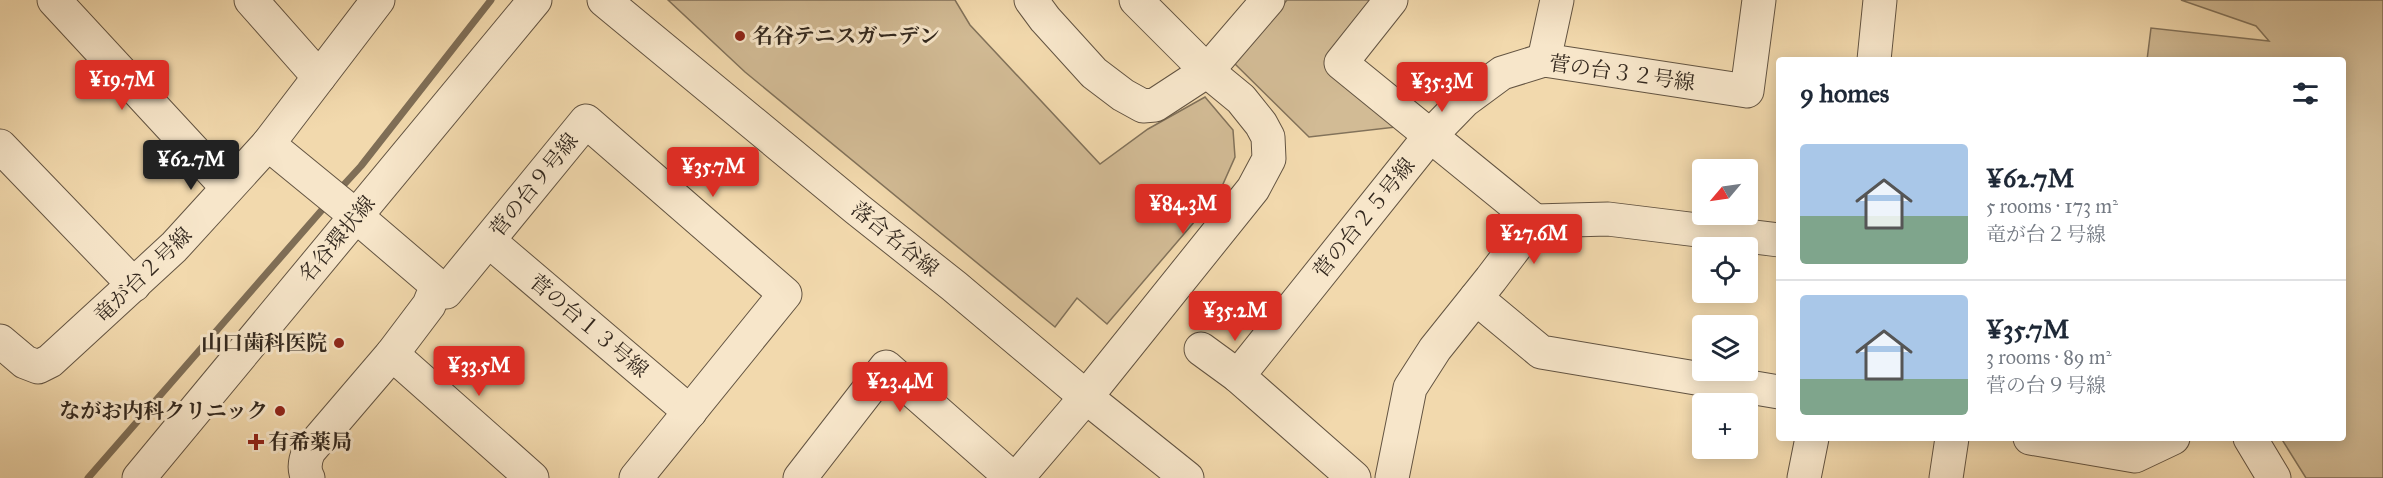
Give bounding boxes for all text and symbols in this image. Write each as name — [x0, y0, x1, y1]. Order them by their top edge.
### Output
place label: 名谷テニスガーデン — [752, 23, 940, 49]
marker: 名谷テニスガーデン — [733, 29, 747, 43]
street label: 菅の台３２号線 — [1547, 50, 1697, 96]
pin: ¥19.7M — [73, 60, 171, 111]
pin: ¥35.3M — [1393, 62, 1491, 113]
text: ¥19.7M — [89, 67, 155, 91]
text: ¥35.3M — [1411, 69, 1473, 93]
text: 9 homes — [1800, 77, 1889, 109]
icon: filters — [2289, 77, 2322, 110]
street label: 菅の台９号線 — [484, 128, 584, 242]
pin: ¥62.7M — [142, 140, 240, 191]
text: ¥62.7M — [157, 147, 225, 171]
pin: ¥35.7M — [664, 147, 762, 198]
street label: 菅の台２５号線 — [1308, 153, 1420, 283]
text: ¥35.7M — [681, 154, 745, 178]
north arrow — [1692, 159, 1758, 225]
map controls — [1692, 159, 1758, 459]
text: ¥62.7M — [1986, 162, 2074, 194]
icon: home — [1848, 168, 1920, 240]
pin: ¥84.3M — [1134, 184, 1232, 235]
street label: 名谷環状線 — [293, 190, 381, 288]
text: ¥84.3M — [1149, 191, 1217, 215]
text: 5 rooms · 173 m² — [1986, 194, 2118, 218]
street label: 落合名谷線 — [846, 196, 944, 282]
pin: ¥27.6M — [1485, 214, 1583, 265]
text: ¥27.6M — [1500, 221, 1568, 245]
street label: 竜が台２号線 — [89, 222, 197, 328]
text: 竜が台２号線 — [1986, 222, 2106, 246]
button: locate — [1692, 237, 1758, 303]
street label: 菅の台１３号線 — [524, 269, 654, 383]
pin: ¥35.2M — [1186, 291, 1284, 342]
text: ¥35.2M — [1203, 298, 1267, 322]
text: ¥35.7M — [1986, 313, 2069, 345]
button: layers — [1692, 315, 1758, 381]
icon: home — [1848, 319, 1920, 391]
place label: 山口歯科医院 — [201, 330, 327, 356]
marker: 山口歯科医院 — [332, 336, 346, 350]
text: 3 rooms · 89 m² — [1986, 345, 2111, 369]
pin: ¥33.5M — [430, 346, 528, 397]
text: ¥33.5M — [448, 353, 510, 377]
pin: ¥23.4M — [851, 362, 949, 413]
text: ¥23.4M — [866, 369, 934, 393]
text: 菅の台９号線 — [1986, 373, 2106, 397]
button: + — [1692, 393, 1758, 459]
place label: ながお内科クリニック — [59, 398, 268, 424]
marker: ながお内科クリニック — [273, 404, 287, 418]
place label: 有希薬局 — [268, 429, 352, 455]
marker: 有希薬局 — [249, 435, 263, 449]

